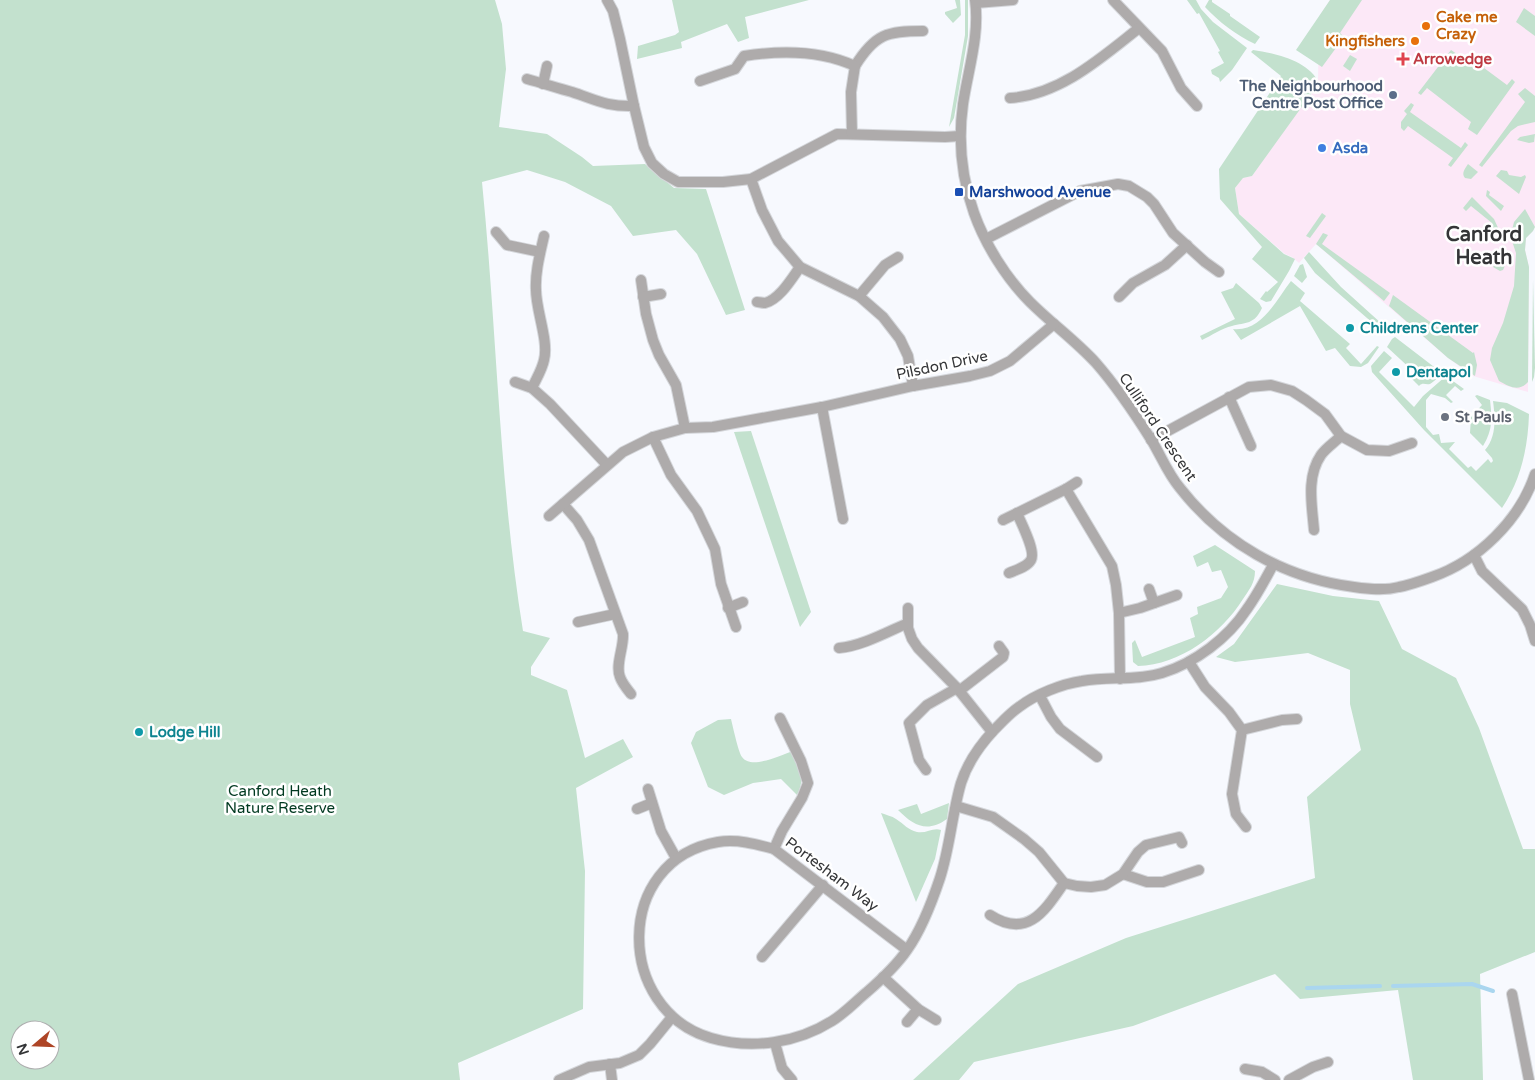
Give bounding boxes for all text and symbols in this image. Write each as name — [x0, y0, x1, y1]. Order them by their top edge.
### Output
place label: Cake me Crazy — [1436, 8, 1498, 44]
marker: Cake me Crazy — [1420, 20, 1432, 32]
place label: Kingfishers — [1325, 32, 1405, 51]
marker: Kingfishers — [1409, 35, 1421, 47]
place label: Arrowedge — [1413, 50, 1493, 69]
marker: Arrowedge — [1397, 53, 1409, 65]
place label: The Neighbourhood Centre Post Office — [1238, 77, 1384, 112]
marker: The Neighbourhood Centre Post Office — [1387, 89, 1399, 101]
place label: Asda — [1332, 139, 1368, 157]
marker: Asda — [1316, 142, 1328, 154]
place label: Marshwood Avenue — [969, 183, 1111, 201]
marker: Marshwood Avenue — [953, 186, 965, 198]
district label: Canford Heath — [1446, 223, 1522, 270]
place label: Childrens Center — [1360, 319, 1478, 337]
marker: Childrens Center — [1344, 322, 1356, 334]
street label: Pilsdon Drive — [895, 347, 989, 383]
place label: Dentapol — [1406, 363, 1471, 382]
marker: Dentapol — [1390, 366, 1402, 378]
street label: Culliford Crescent — [1115, 370, 1201, 485]
place label: St Pauls — [1455, 408, 1512, 426]
marker: St Pauls — [1439, 411, 1451, 423]
place label: Lodge Hill — [149, 723, 220, 742]
marker: Lodge Hill — [133, 726, 145, 738]
park label: Canford Heath Nature Reserve — [225, 782, 335, 817]
street label: Portesham Way — [782, 833, 882, 915]
north arrow — [10, 1020, 60, 1070]
text: N — [13, 1041, 33, 1057]

